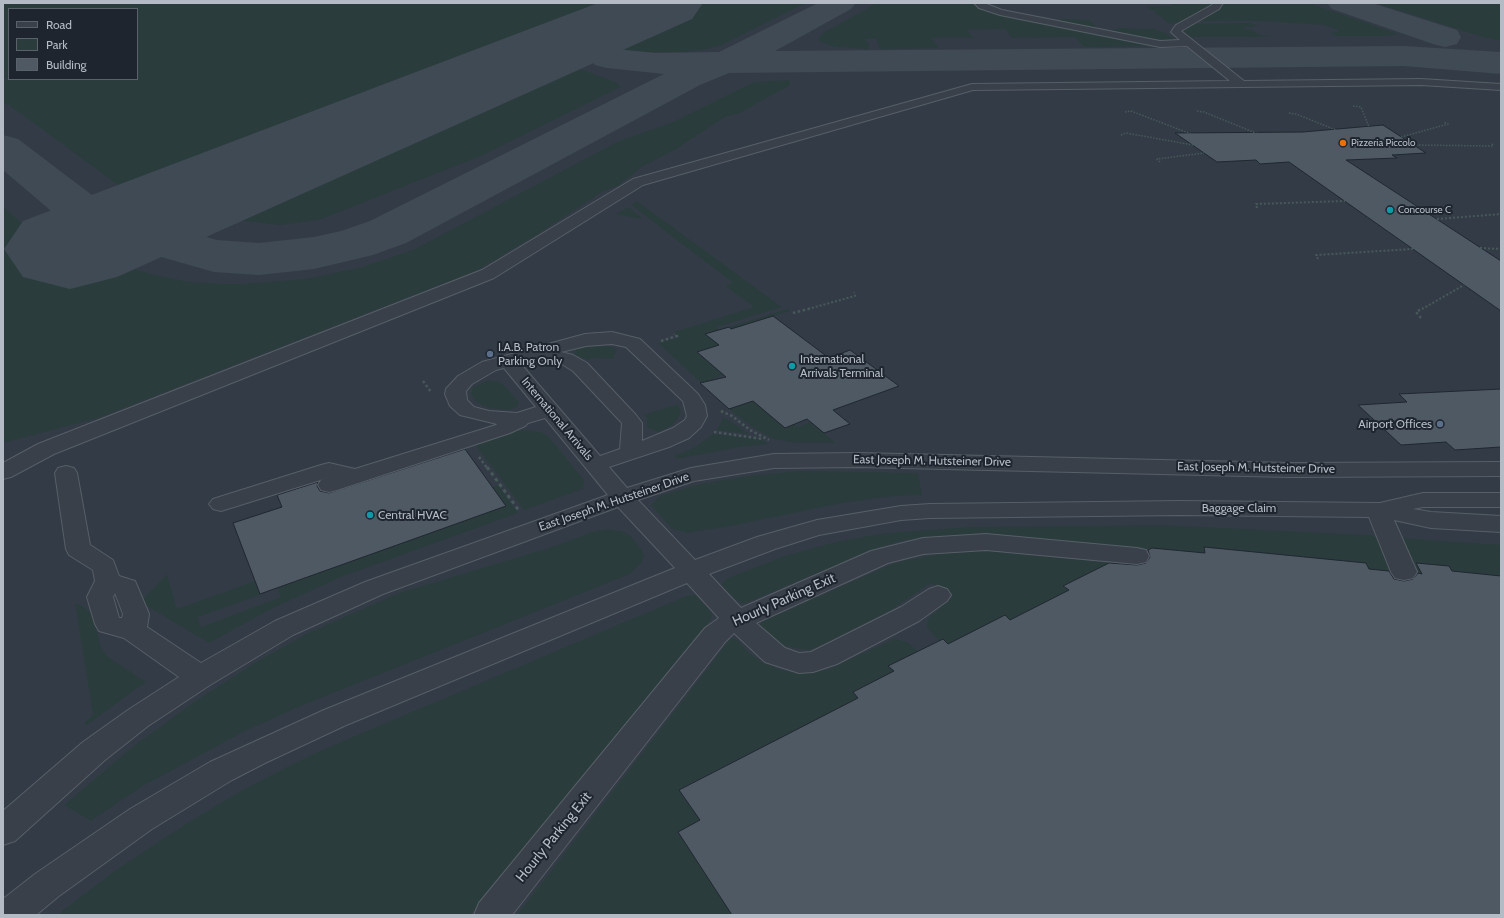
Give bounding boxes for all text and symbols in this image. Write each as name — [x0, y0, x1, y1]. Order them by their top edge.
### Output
legend — [8, 8, 138, 80]
text: Road — [46, 17, 72, 32]
text: Park — [46, 37, 68, 52]
text: Building — [46, 57, 87, 72]
place label: Pizzeria Piccolo — [1351, 137, 1416, 149]
marker: Pizzeria Piccolo — [1338, 138, 1348, 148]
place label: Concourse C — [1398, 204, 1451, 216]
marker: Concourse C — [1385, 205, 1395, 215]
place label: I.A.B. Patron Parking Only — [498, 340, 562, 368]
marker: I.A.B. Patron Parking Only — [485, 349, 495, 359]
place label: International Arrivals Terminal — [800, 352, 883, 380]
marker: International Arrivals Terminal — [787, 361, 797, 371]
street label: International Arrivals — [518, 375, 596, 463]
place label: Airport Offices — [1358, 417, 1432, 431]
marker: Airport Offices — [1435, 419, 1445, 429]
street label: East Joseph M. Hutsteiner Drive — [853, 452, 1011, 470]
street label: East Joseph M. Hutsteiner Drive — [1177, 459, 1335, 477]
street label: East Joseph M. Hutsteiner Drive — [537, 469, 691, 535]
street label: Baggage Claim — [1202, 501, 1276, 515]
place label: Central HVAC — [378, 508, 447, 522]
marker: Central HVAC — [365, 510, 375, 520]
street label: Hourly Parking Exit — [730, 570, 838, 630]
street label: Hourly Parking Exit — [513, 789, 595, 885]

